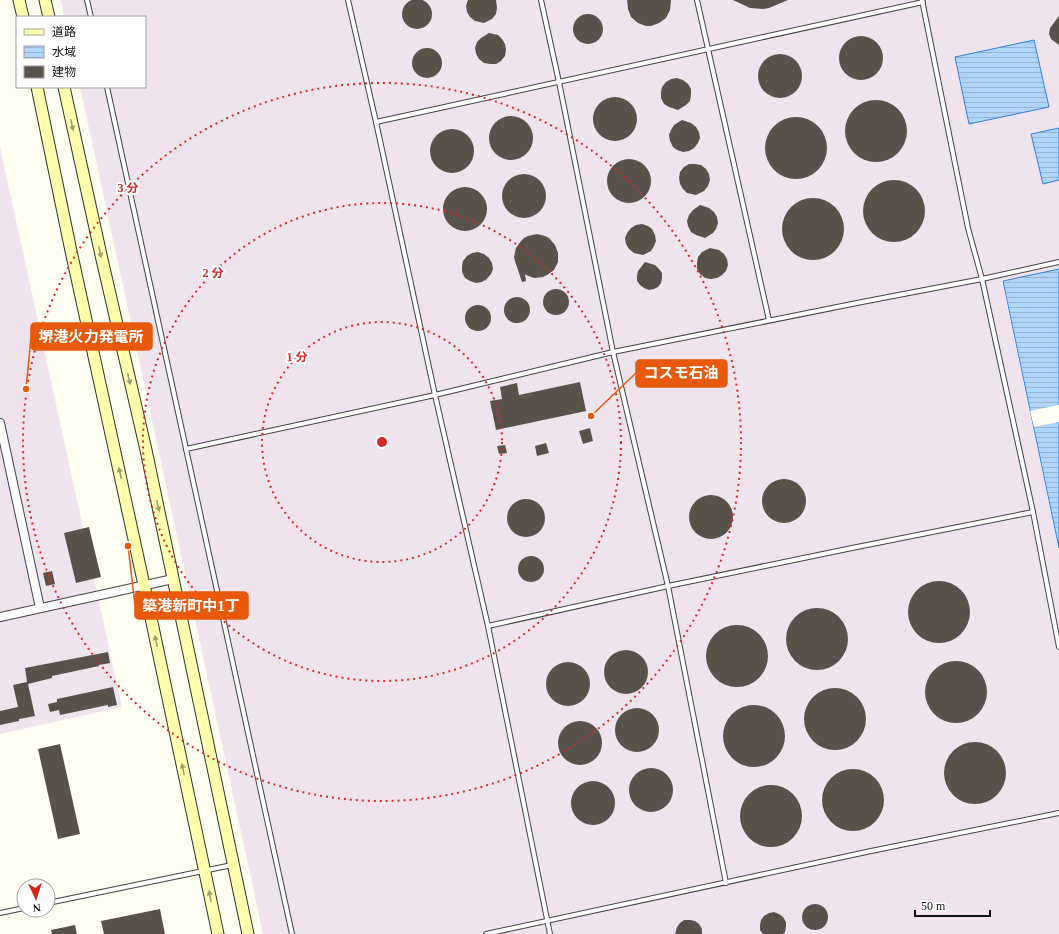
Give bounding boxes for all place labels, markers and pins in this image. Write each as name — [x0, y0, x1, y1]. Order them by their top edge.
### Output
callout: 堺港火力発電所 — [31, 323, 152, 350]
callout: コスモ石油 — [636, 360, 727, 387]
centre of rings — [375, 435, 389, 449]
callout: 築港新町中1丁 — [135, 592, 248, 619]

